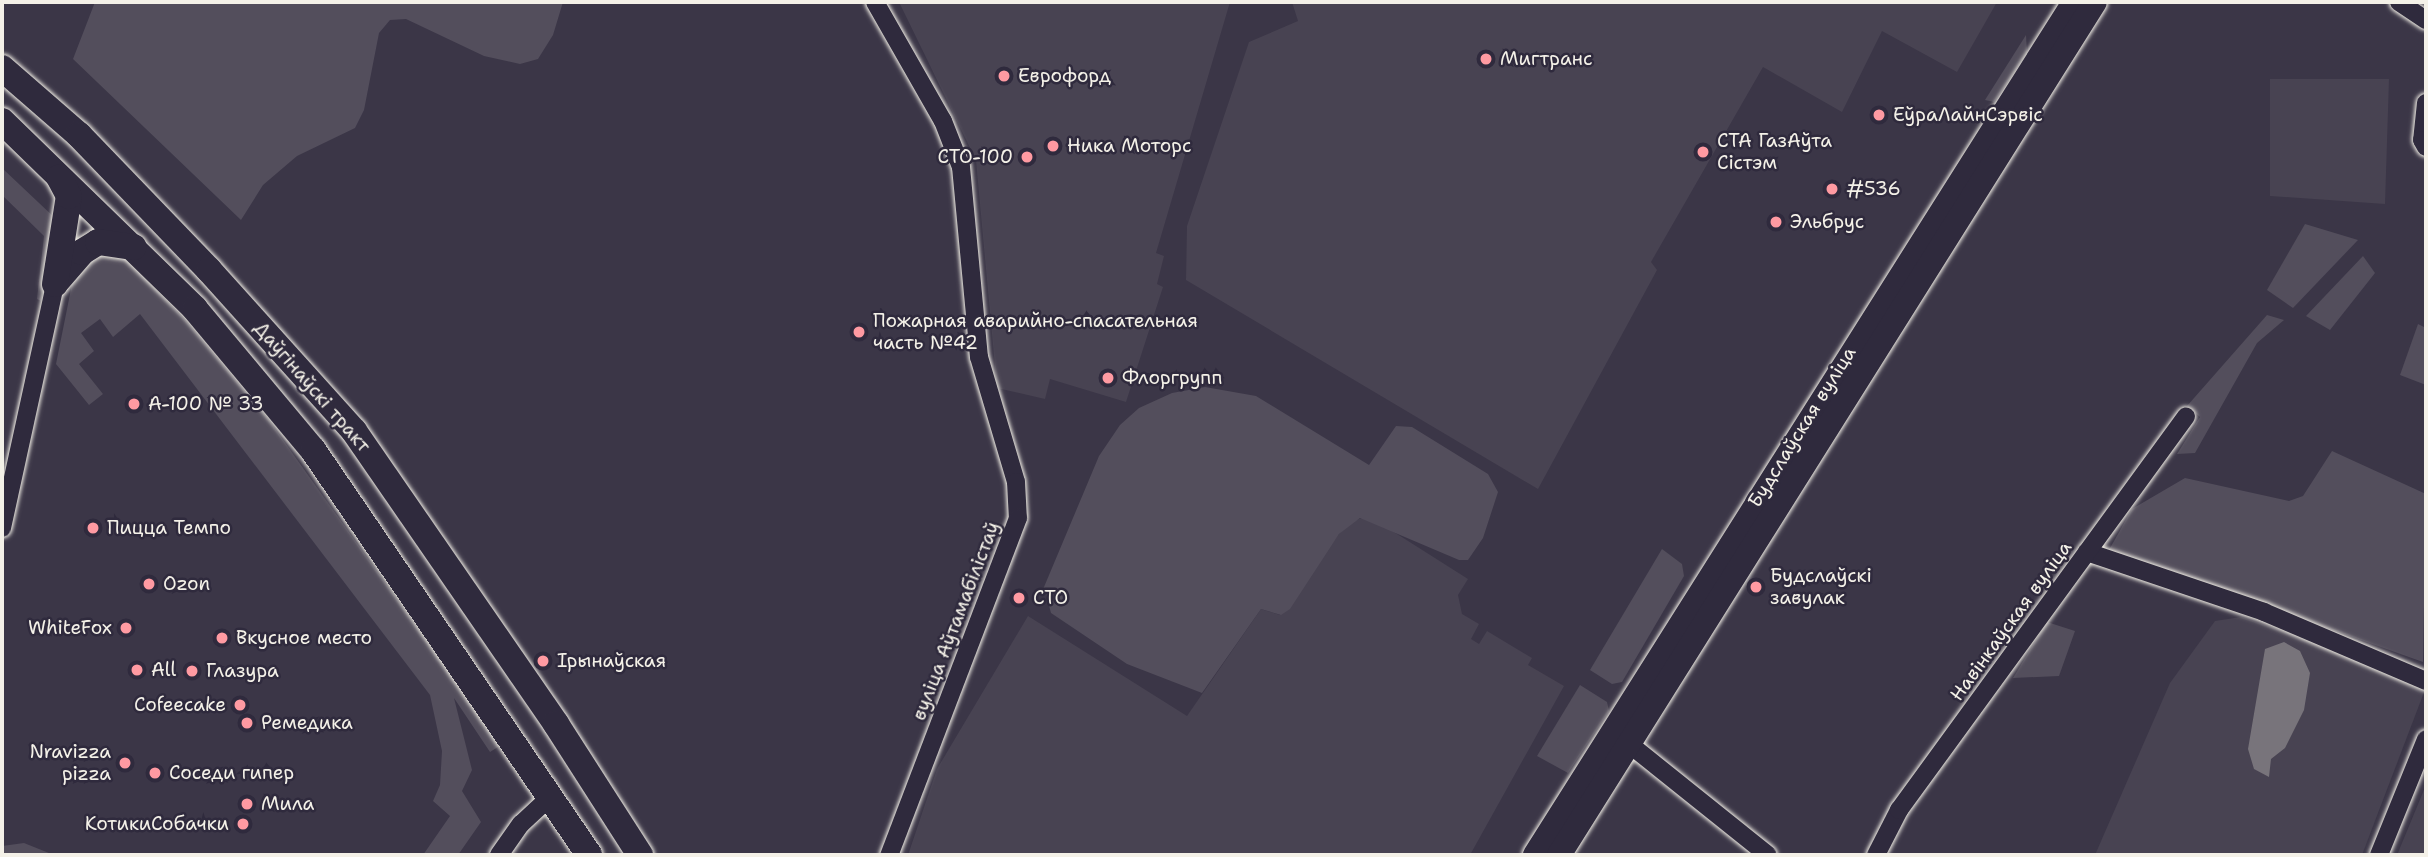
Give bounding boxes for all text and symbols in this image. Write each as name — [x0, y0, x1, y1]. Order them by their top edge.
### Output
place label: Мигтранс — [1500, 48, 1592, 70]
marker: Мигтранс — [1478, 51, 1494, 67]
place label: Еврофорд — [1018, 65, 1111, 87]
marker: Еврофорд — [996, 68, 1012, 84]
place label: ЕўраЛайнСэрвіс — [1893, 104, 2043, 126]
marker: ЕўраЛайнСэрвіс — [1871, 107, 1887, 123]
place label: СТА ГазАўта Сістэм — [1717, 130, 1832, 174]
place label: Ника Моторс — [1067, 135, 1192, 157]
marker: Ника Моторс — [1045, 138, 1061, 154]
marker: СТА ГазАўта Сістэм — [1695, 144, 1711, 160]
place label: СТО-100 — [937, 146, 1013, 168]
marker: СТО-100 — [1019, 149, 1035, 165]
place label: #536 — [1846, 178, 1901, 200]
marker: #536 — [1824, 181, 1840, 197]
place label: Эльбрус — [1790, 211, 1864, 233]
marker: Эльбрус — [1768, 214, 1784, 230]
place label: Пожарная аварийно-спасательная часть №42 — [873, 310, 1198, 354]
street label: Даўгінаўскі тракт — [249, 317, 375, 457]
marker: Пожарная аварийно-спасательная часть №42 — [851, 324, 867, 340]
street label: Будслаўская вуліца — [1743, 342, 1861, 512]
place label: Флоргрупп — [1122, 367, 1222, 389]
marker: Флоргрупп — [1100, 370, 1116, 386]
place label: А-100 № 33 — [148, 393, 263, 415]
marker: А-100 № 33 — [126, 396, 142, 412]
place label: Пицца Темпо — [107, 517, 231, 539]
street label: вуліца Аўтамабілістаў — [908, 518, 1004, 724]
marker: Пицца Темпо — [85, 520, 101, 536]
street label: Навінкаўская вуліца — [1945, 537, 2077, 705]
place label: Будслаўскі завулак — [1770, 565, 1872, 609]
place label: Ozon — [163, 573, 210, 595]
marker: Ozon — [141, 576, 157, 592]
marker: Будслаўскі завулак — [1748, 579, 1764, 595]
place label: СТО — [1033, 587, 1068, 609]
marker: СТО — [1011, 590, 1027, 606]
place label: WhiteFox — [28, 617, 112, 639]
marker: WhiteFox — [118, 620, 134, 636]
place label: Вкусное место — [236, 627, 372, 649]
marker: Вкусное место — [214, 630, 230, 646]
place label: Ірынаўская — [557, 650, 666, 672]
marker: Ірынаўская — [535, 653, 551, 669]
place label: All — [151, 659, 176, 681]
place label: Глазура — [206, 660, 279, 682]
marker: All — [129, 662, 145, 678]
marker: Глазура — [184, 663, 200, 679]
place label: Cofeecake — [134, 694, 226, 716]
marker: Cofeecake — [232, 697, 248, 713]
place label: Ремедика — [261, 712, 353, 734]
marker: Ремедика — [239, 715, 255, 731]
place label: Nravizza pizza — [29, 741, 111, 785]
marker: Nravizza pizza — [117, 755, 133, 771]
place label: Соседи гипер — [169, 762, 294, 784]
marker: Соседи гипер — [147, 765, 163, 781]
place label: Мила — [261, 793, 314, 815]
marker: Мила — [239, 796, 255, 812]
place label: КотикиСобачки — [85, 813, 229, 835]
marker: КотикиСобачки — [235, 816, 251, 832]

